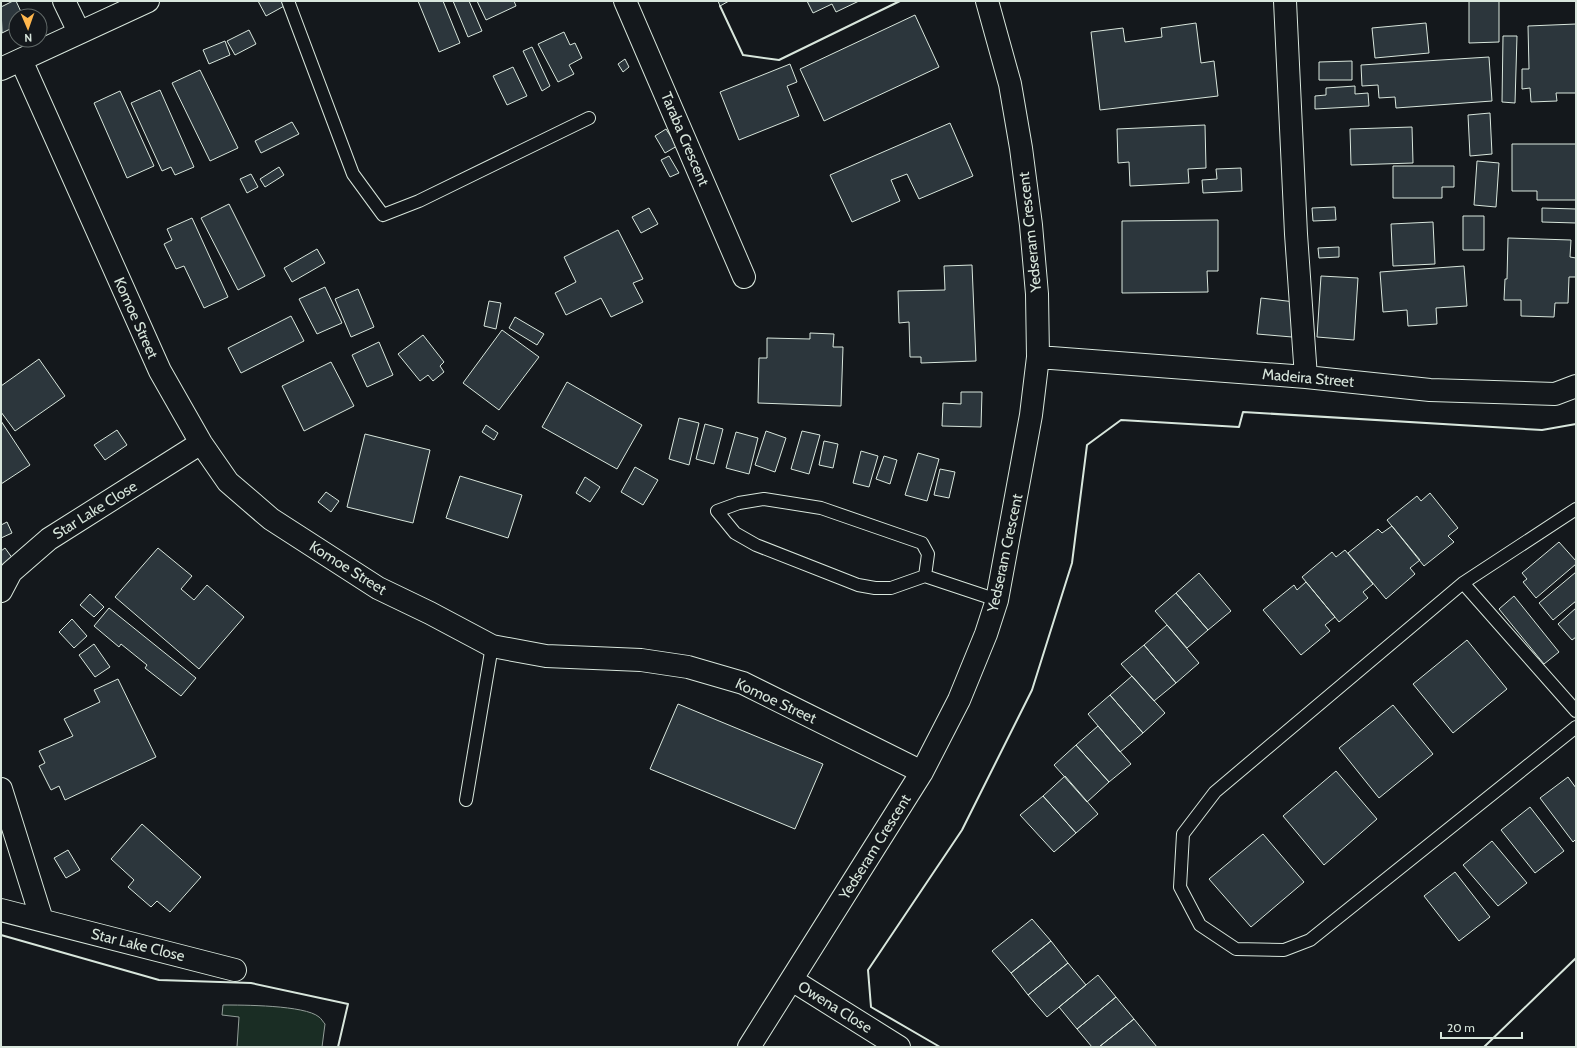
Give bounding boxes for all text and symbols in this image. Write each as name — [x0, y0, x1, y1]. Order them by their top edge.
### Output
north arrow — [8, 8, 48, 48]
text: N — [24, 31, 32, 45]
street label: Taraba Crescent — [657, 89, 713, 189]
street label: Yedseram Crescent — [1015, 171, 1045, 294]
street label: Komoe Street — [110, 274, 162, 362]
street label: Madeira Street — [1261, 365, 1355, 391]
street label: Star Lake Close — [50, 477, 141, 543]
street label: Yedseram Crescent — [983, 492, 1026, 615]
street label: Komoe Street — [306, 537, 390, 599]
street label: Komoe Street — [733, 674, 819, 728]
street label: Yedseram Crescent — [835, 791, 915, 904]
street label: Star Lake Close — [89, 925, 187, 965]
street label: Owena Close — [795, 977, 876, 1037]
scale bar — [1441, 1014, 1522, 1040]
text: 20 m — [1447, 1020, 1475, 1035]

